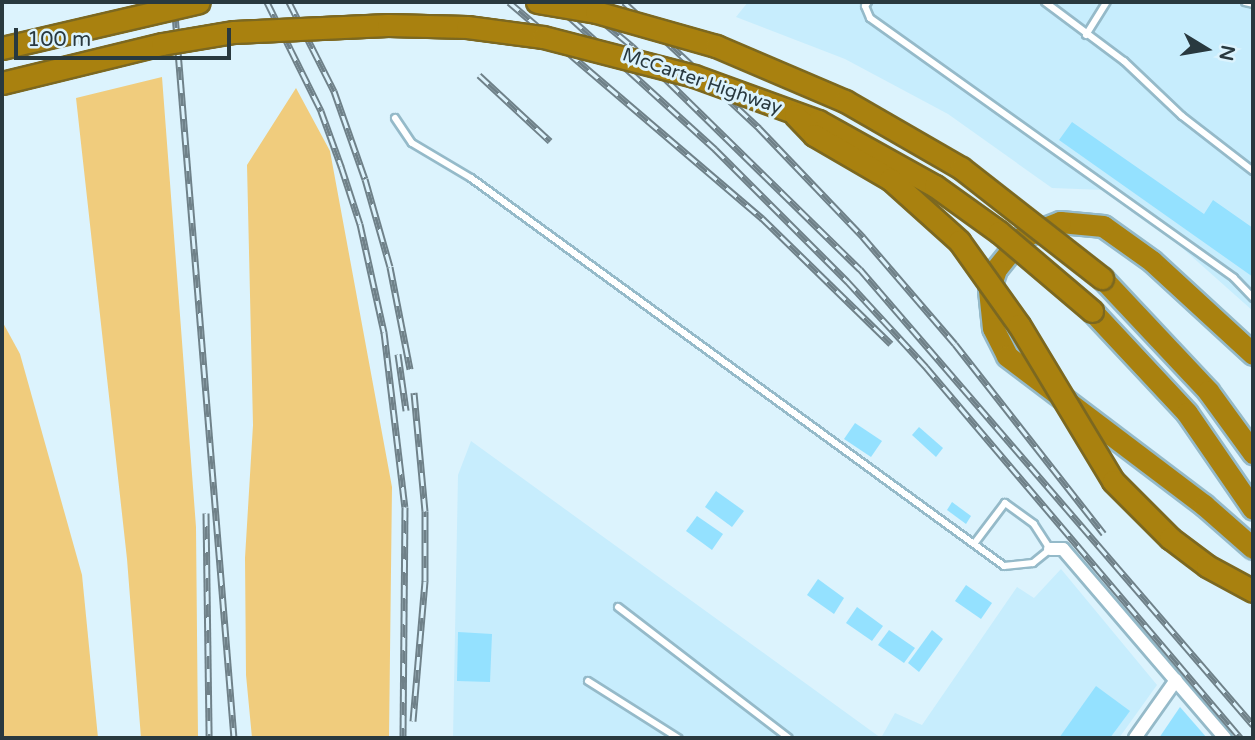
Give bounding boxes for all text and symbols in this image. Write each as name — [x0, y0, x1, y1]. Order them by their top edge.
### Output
scale bar — [18, 14, 234, 58]
north arrow — [1171, 14, 1241, 84]
text: 100 m — [27, 27, 91, 52]
text: N — [1214, 43, 1239, 63]
street label: McCarter Highway — [619, 44, 785, 120]

